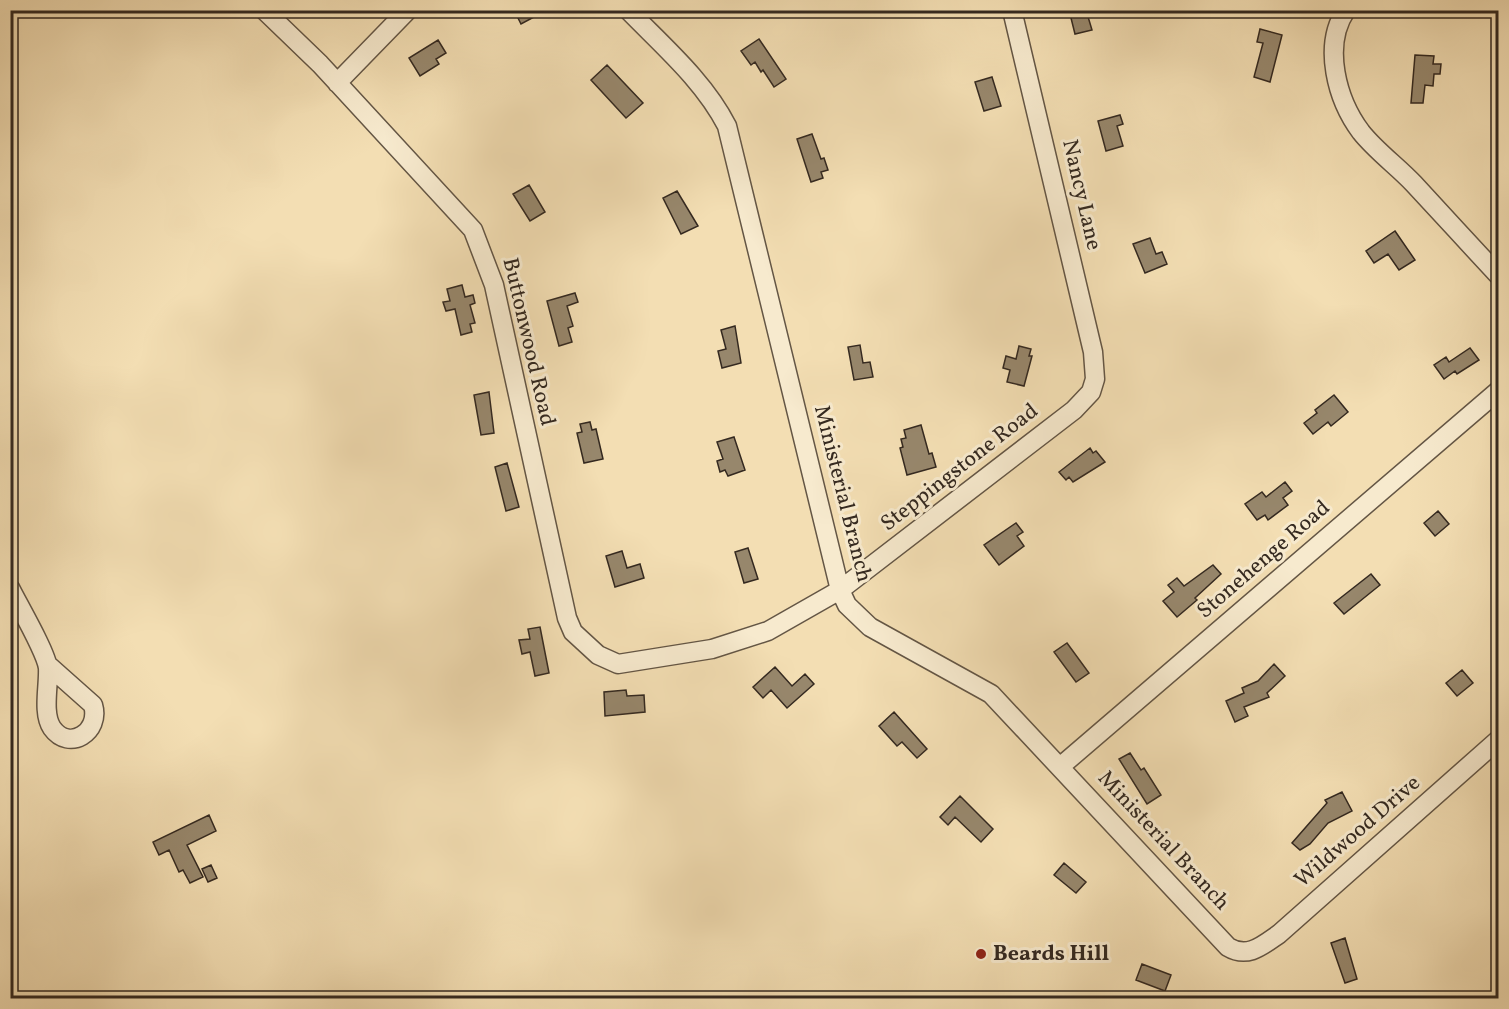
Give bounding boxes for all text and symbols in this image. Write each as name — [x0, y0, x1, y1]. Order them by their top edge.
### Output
street label: Nancy Lane — [1053, 137, 1109, 253]
street label: Buttonwood Road — [494, 255, 562, 429]
street label: Steppingstone Road — [875, 397, 1045, 539]
street label: Ministerial Branch — [805, 402, 879, 586]
street label: Stonehenge Road — [1191, 493, 1337, 627]
street label: Ministerial Branch — [1090, 764, 1236, 918]
street label: Wildwood Drive — [1288, 769, 1428, 895]
place label: Beards Hill — [993, 939, 1109, 970]
marker: Beards Hill — [974, 947, 988, 961]

